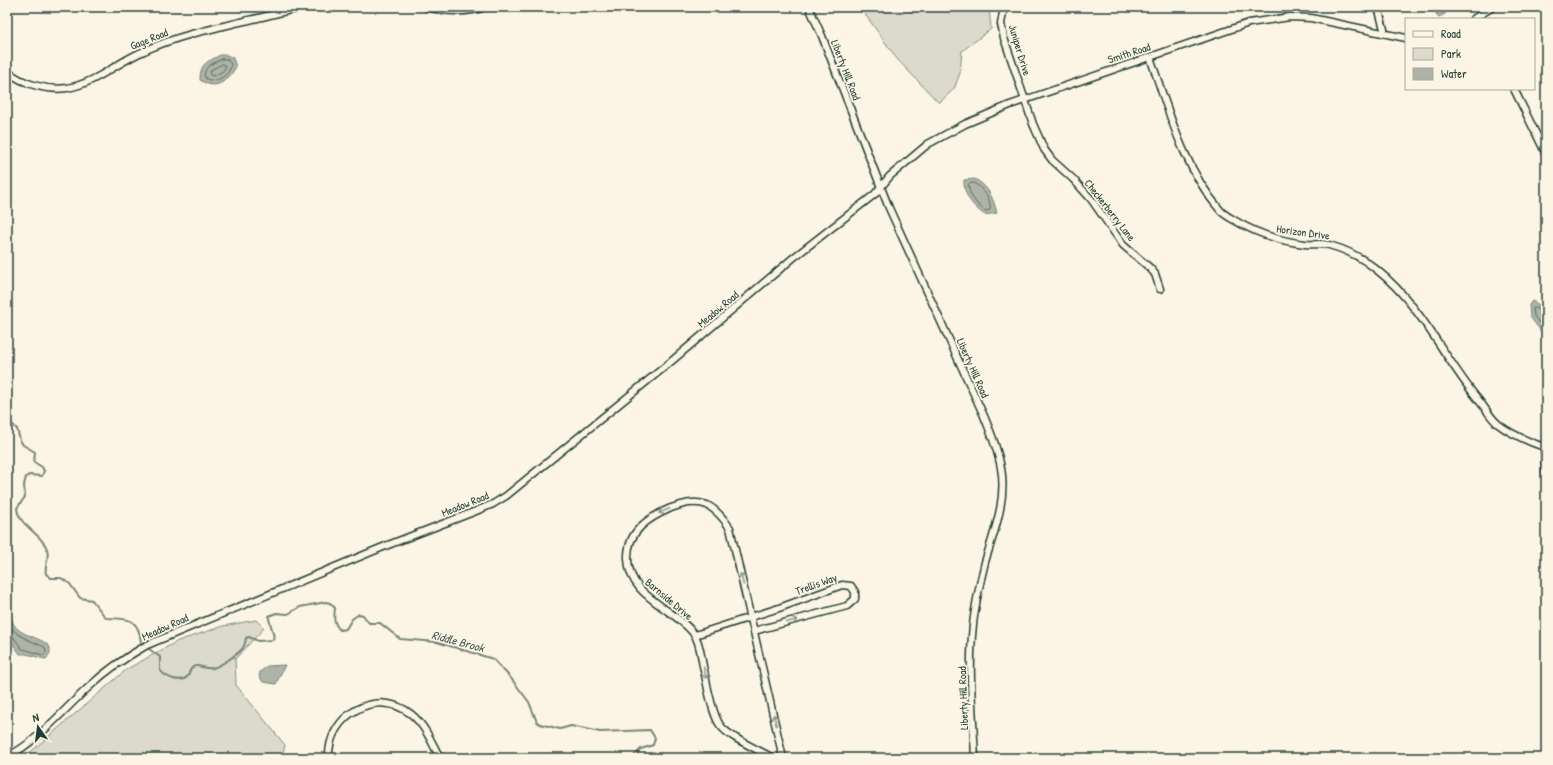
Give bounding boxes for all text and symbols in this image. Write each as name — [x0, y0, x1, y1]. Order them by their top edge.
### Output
legend — [1405, 18, 1535, 90]
street label: Juniper Drive — [1006, 23, 1035, 78]
street label: Gage Road — [128, 25, 171, 53]
text: Road — [1441, 25, 1461, 42]
street label: Liberty Hill Road — [828, 38, 864, 103]
street label: Smith Road — [1106, 39, 1153, 66]
text: Park — [1441, 45, 1461, 62]
text: Water — [1441, 65, 1467, 82]
street label: Checkerberry Lane — [1081, 176, 1139, 244]
street label: Horizon Drive — [1275, 221, 1331, 243]
street label: Meadow Road — [694, 287, 742, 330]
street label: Liberty Hill Road — [954, 336, 993, 401]
street label: Meadow Road — [439, 488, 491, 520]
one-way arrow — [658, 508, 670, 516]
street label: Trellis Way — [793, 570, 839, 598]
one-way arrow — [737, 573, 745, 586]
street label: Barnside Drive — [642, 575, 696, 623]
street label: Meadow Road — [139, 610, 191, 643]
one-way arrow — [785, 617, 798, 624]
water label: Riddle Brook — [430, 626, 487, 656]
street label: Liberty Hill Road — [955, 665, 971, 730]
one-way arrow — [701, 666, 709, 679]
north arrow — [18, 707, 58, 747]
text: N — [31, 710, 40, 725]
one-way arrow — [770, 714, 778, 727]

